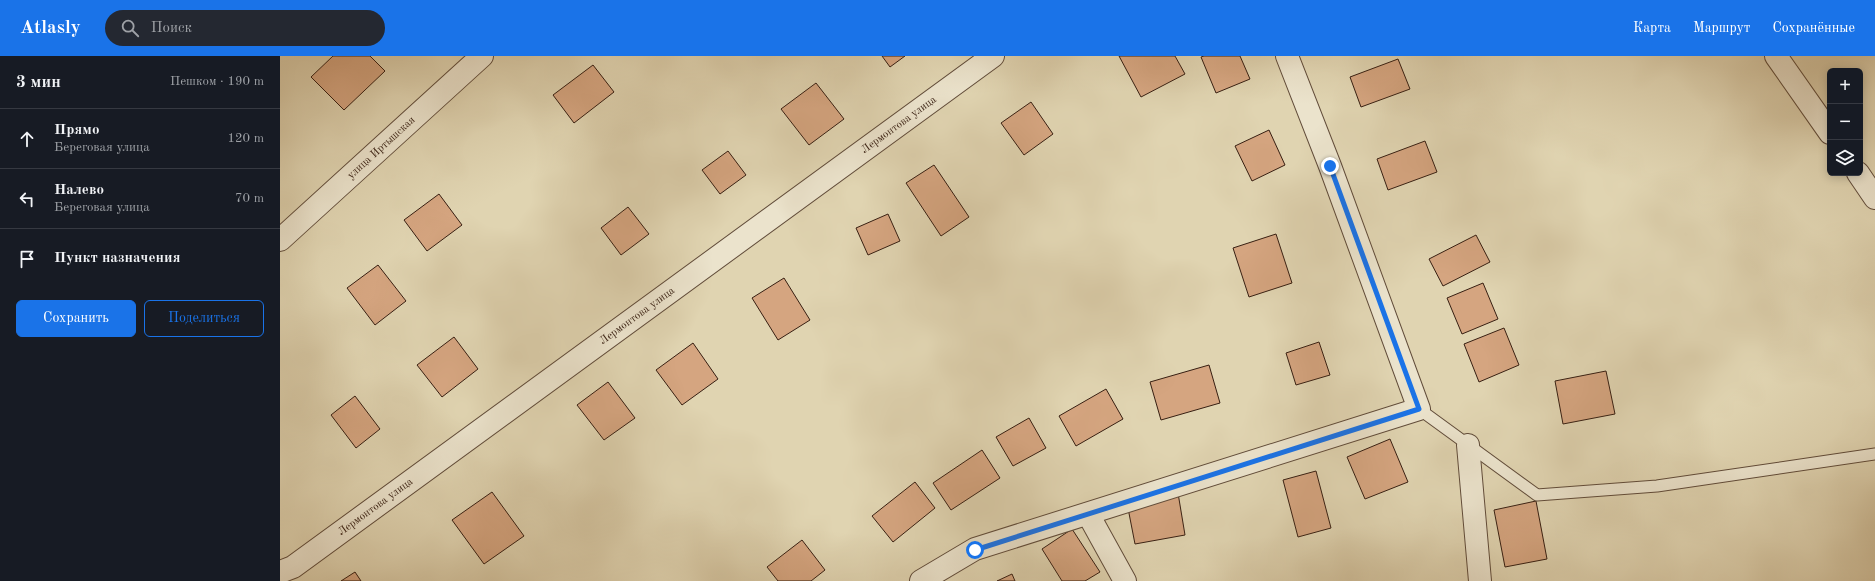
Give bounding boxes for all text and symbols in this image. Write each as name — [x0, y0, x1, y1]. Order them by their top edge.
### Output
search box — [105, 10, 385, 46]
icon: search — [119, 17, 141, 39]
text: Atlasly — [20, 19, 81, 38]
text: Поиск — [151, 21, 192, 36]
text: Карта — [1633, 21, 1671, 35]
text: Маршрут — [1693, 21, 1750, 35]
text: Сохранённые — [1772, 21, 1855, 35]
map controls — [1827, 68, 1863, 176]
button: + — [1827, 68, 1863, 104]
text: 3 мин — [16, 74, 61, 91]
text: Пешком · 190 m — [170, 75, 264, 88]
street label: Лермонтова улица — [859, 93, 939, 156]
button: − — [1827, 104, 1863, 140]
street label: улица Иртышская — [345, 114, 417, 181]
text: Прямо — [54, 123, 100, 138]
icon: ahead — [16, 128, 38, 150]
text: 120 m — [227, 132, 264, 145]
button: layers — [1827, 140, 1863, 176]
text: Береговая улица — [54, 141, 150, 154]
route end — [1321, 157, 1339, 175]
text: Налево — [54, 183, 104, 198]
icon: left — [16, 188, 38, 210]
text: 70 m — [235, 192, 264, 205]
text: Береговая улица — [54, 201, 150, 214]
icon: arrive — [16, 248, 38, 270]
text: Пункт назначения — [54, 251, 181, 266]
street label: Лермонтова улица — [598, 285, 677, 347]
button: Сохранить — [16, 300, 136, 337]
button: Поделиться — [144, 300, 264, 337]
street label: Лермонтова улица — [336, 476, 415, 538]
route start — [966, 541, 984, 559]

